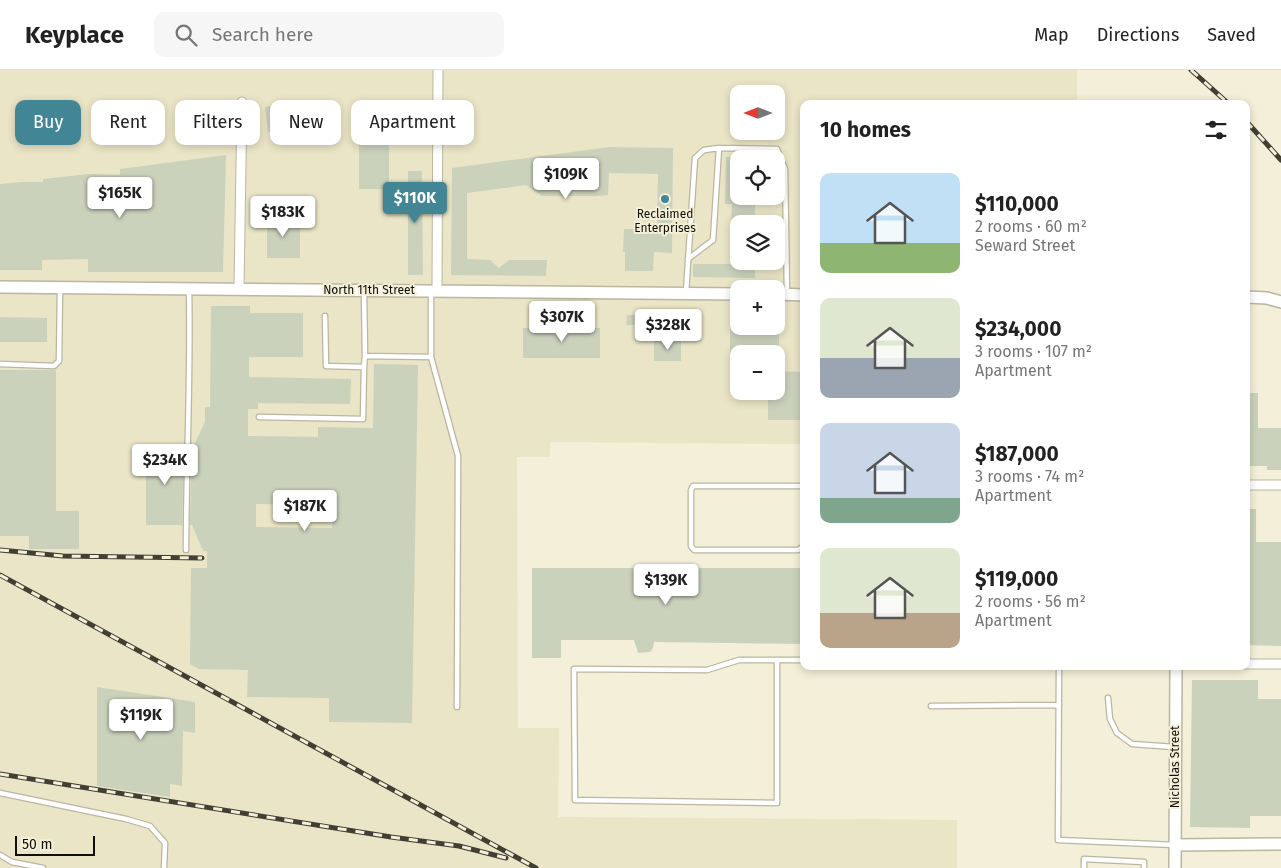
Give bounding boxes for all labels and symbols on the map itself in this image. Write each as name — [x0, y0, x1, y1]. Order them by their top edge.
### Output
north arrow — [730, 85, 785, 140]
pin: $109K — [531, 158, 601, 200]
pin: $165K — [85, 176, 155, 219]
pin: $110K — [380, 182, 450, 224]
marker: Reclaimed Enterprises — [659, 193, 671, 205]
pin: $183K — [248, 196, 318, 238]
place label: Reclaimed Enterprises — [634, 207, 696, 235]
street label: North 11th Street — [323, 283, 416, 297]
pin: $307K — [527, 300, 597, 343]
pin: $328K — [633, 308, 703, 351]
pin: $234K — [130, 444, 200, 486]
pin: $187K — [270, 490, 340, 532]
pin: $139K — [631, 564, 701, 606]
pin: $119K — [106, 698, 176, 741]
street label: Nicholas Street — [1168, 725, 1182, 808]
scale bar — [15, 833, 95, 856]

